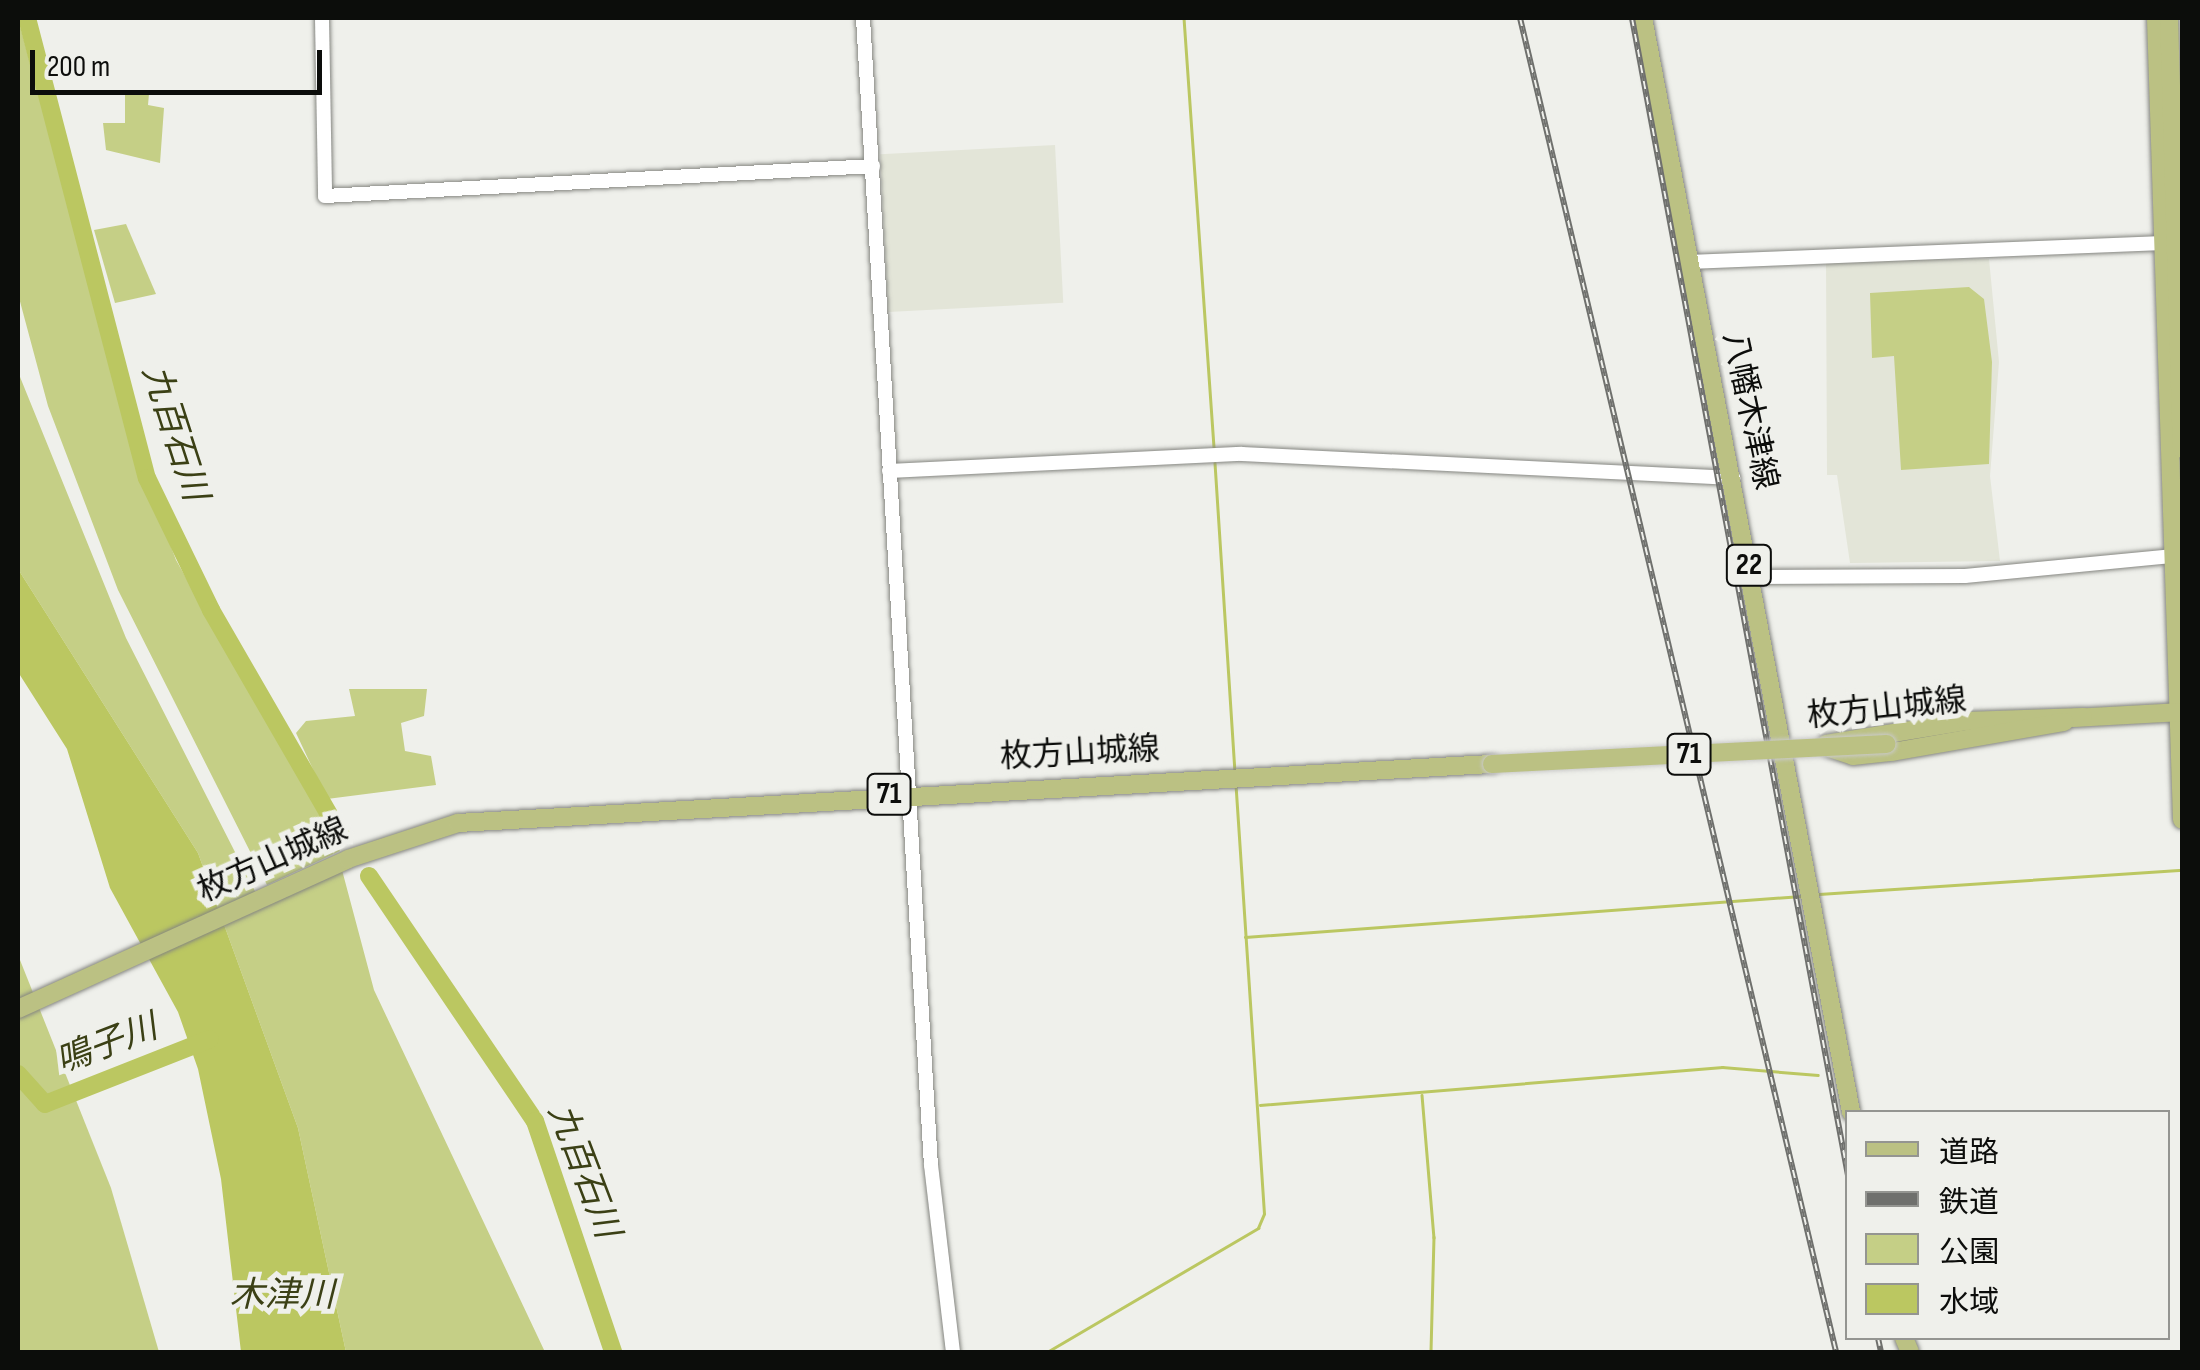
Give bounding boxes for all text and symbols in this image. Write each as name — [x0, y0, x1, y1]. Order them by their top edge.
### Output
scale bar — [35, 30, 328, 92]
text: 200 m — [47, 49, 110, 85]
street label: 八幡木津線 — [1714, 329, 1784, 493]
water label: 九百石川 — [132, 360, 216, 506]
road number: 22 — [1724, 540, 1774, 590]
street label: 枚方山城線 — [1805, 682, 1969, 736]
road number: 71 — [1666, 729, 1712, 779]
street label: 枚方山城線 — [999, 731, 1161, 777]
road number: 71 — [866, 769, 912, 819]
street label: 枚方山城線 — [192, 811, 354, 911]
water label: 鳴子川 — [50, 1007, 164, 1083]
water label: 九百石川 — [538, 1098, 628, 1244]
legend — [1845, 1110, 2170, 1340]
text: 道路 — [1939, 1135, 1999, 1171]
text: 鉄道 — [1939, 1185, 1999, 1221]
text: 公園 — [1939, 1235, 1999, 1271]
water label: 木津川 — [230, 1275, 334, 1317]
text: 水域 — [1939, 1285, 1999, 1321]

